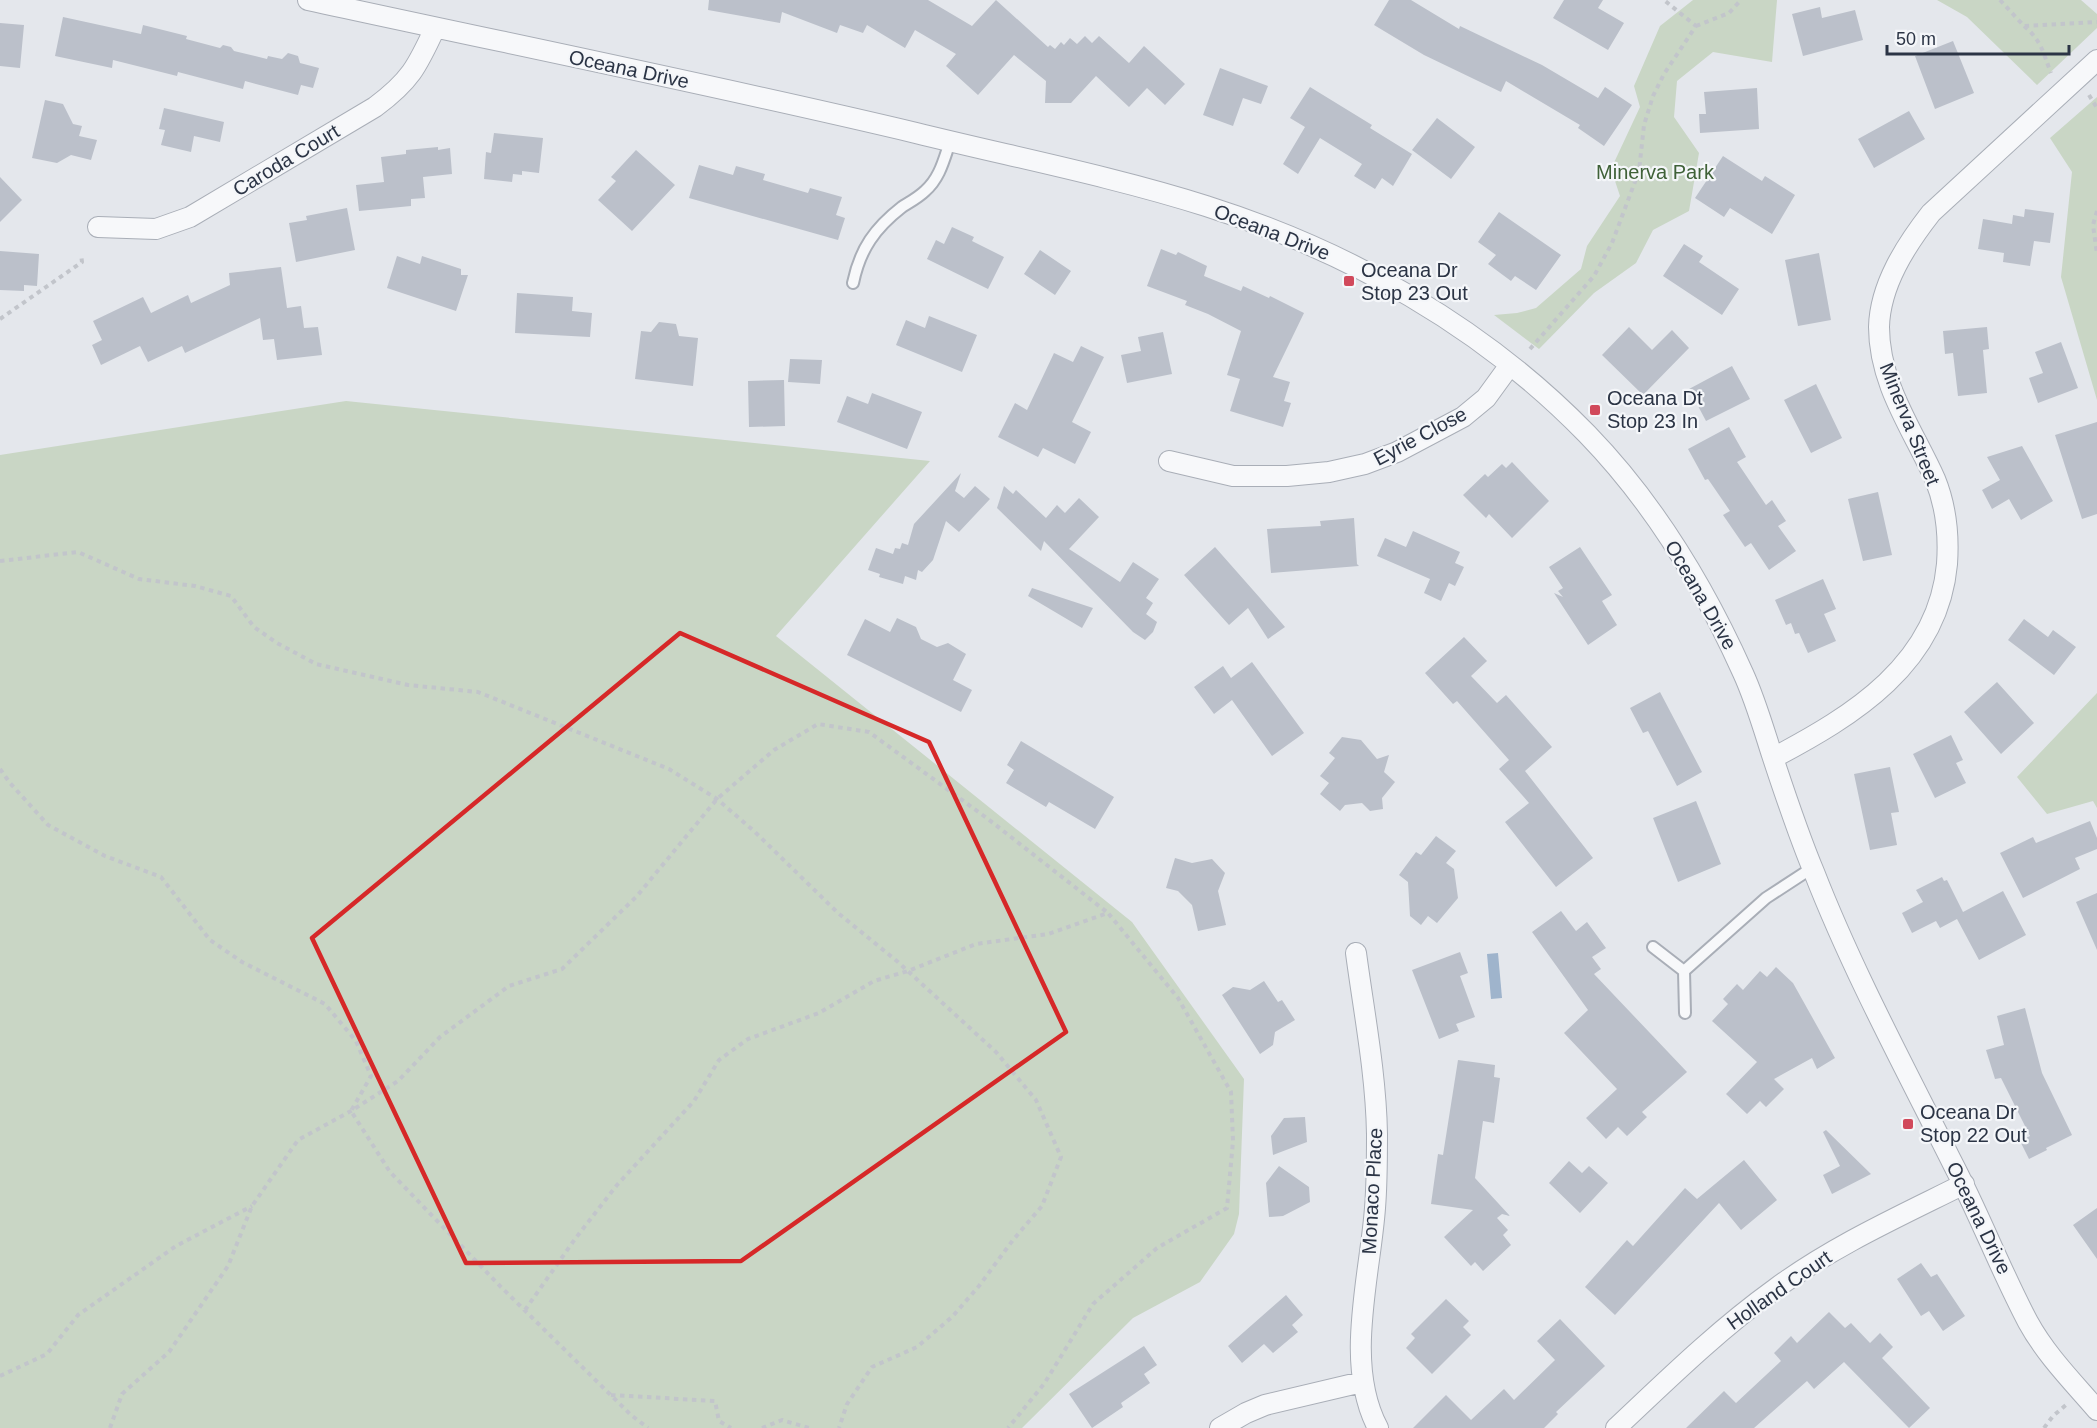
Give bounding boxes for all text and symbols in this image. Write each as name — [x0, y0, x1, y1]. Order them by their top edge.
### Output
scale bar — [1887, 18, 2068, 56]
text: 50 m — [1896, 29, 1936, 49]
street label: Oceana Drive — [567, 46, 691, 92]
street label: Caroda Court — [229, 119, 343, 200]
park label: Minerva Park — [1596, 161, 1715, 183]
street label: Oceana Drive — [1211, 200, 1333, 264]
place label: Oceana Dr Stop 23 Out — [1361, 259, 1468, 304]
marker: Oceana Dr Stop 23 Out — [1342, 274, 1356, 288]
street label: Minerva Street — [1875, 360, 1945, 489]
place label: Oceana Dt Stop 23 In — [1607, 387, 1703, 432]
street label: Eyrie Close — [1370, 402, 1470, 470]
marker: Oceana Dt Stop 23 In — [1588, 403, 1602, 417]
street label: Oceana Drive — [1661, 537, 1741, 653]
place label: Oceana Dr Stop 22 Out — [1920, 1101, 2027, 1146]
marker: Oceana Dr Stop 22 Out — [1901, 1117, 1915, 1131]
street label: Monaco Place — [1358, 1127, 1386, 1255]
street label: Oceana Drive — [1942, 1158, 2016, 1278]
street label: Holland Court — [1723, 1246, 1836, 1334]

